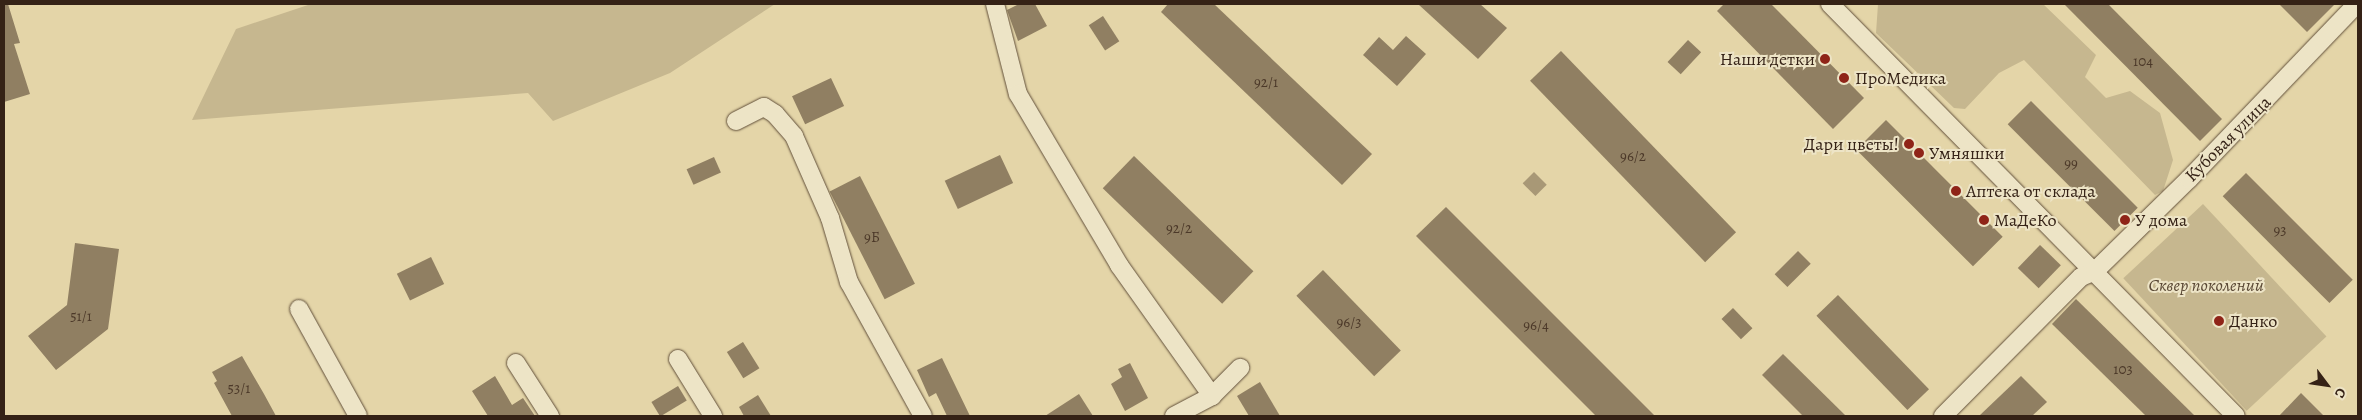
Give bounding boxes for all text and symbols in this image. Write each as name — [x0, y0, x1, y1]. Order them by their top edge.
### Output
place label: Наши детки — [1720, 48, 1815, 70]
marker: Наши детки — [1819, 53, 1831, 65]
house number: 104 — [2133, 53, 2153, 71]
place label: ПроМедика — [1855, 67, 1946, 89]
marker: ПроМедика — [1837, 71, 1851, 85]
house number: 92/1 — [1254, 74, 1278, 92]
street label: Кубовая улица — [2181, 92, 2275, 186]
place label: Дари цветы! — [1804, 133, 1899, 155]
marker: Дари цветы! — [1903, 138, 1915, 150]
place label: Умняшки — [1929, 142, 2005, 164]
marker: Умняшки — [1913, 147, 1925, 159]
house number: 96/2 — [1620, 148, 1646, 166]
house number: 99 — [2064, 155, 2078, 173]
place label: Аптека от склада — [1966, 180, 2096, 202]
marker: Аптека от склада — [1950, 185, 1962, 197]
place label: МаДеКо — [1994, 209, 2057, 231]
place label: У дома — [2135, 209, 2187, 231]
marker: МаДеКо — [1978, 214, 1990, 226]
marker: У дома — [2119, 214, 2131, 226]
house number: 92/2 — [1166, 220, 1192, 238]
house number: 93 — [2273, 222, 2287, 240]
house number: 9Б — [864, 229, 880, 247]
park label: Сквер поколений — [2148, 274, 2264, 296]
house number: 51/1 — [70, 308, 92, 326]
place label: Данко — [2229, 310, 2277, 332]
house number: 96/3 — [1337, 314, 1361, 332]
marker: Данко — [2213, 315, 2225, 327]
house number: 96/4 — [1523, 317, 1549, 335]
north arrow — [2302, 360, 2352, 410]
house number: 103 — [2113, 361, 2133, 379]
house number: 53/1 — [228, 380, 250, 398]
text: С — [2330, 384, 2351, 402]

